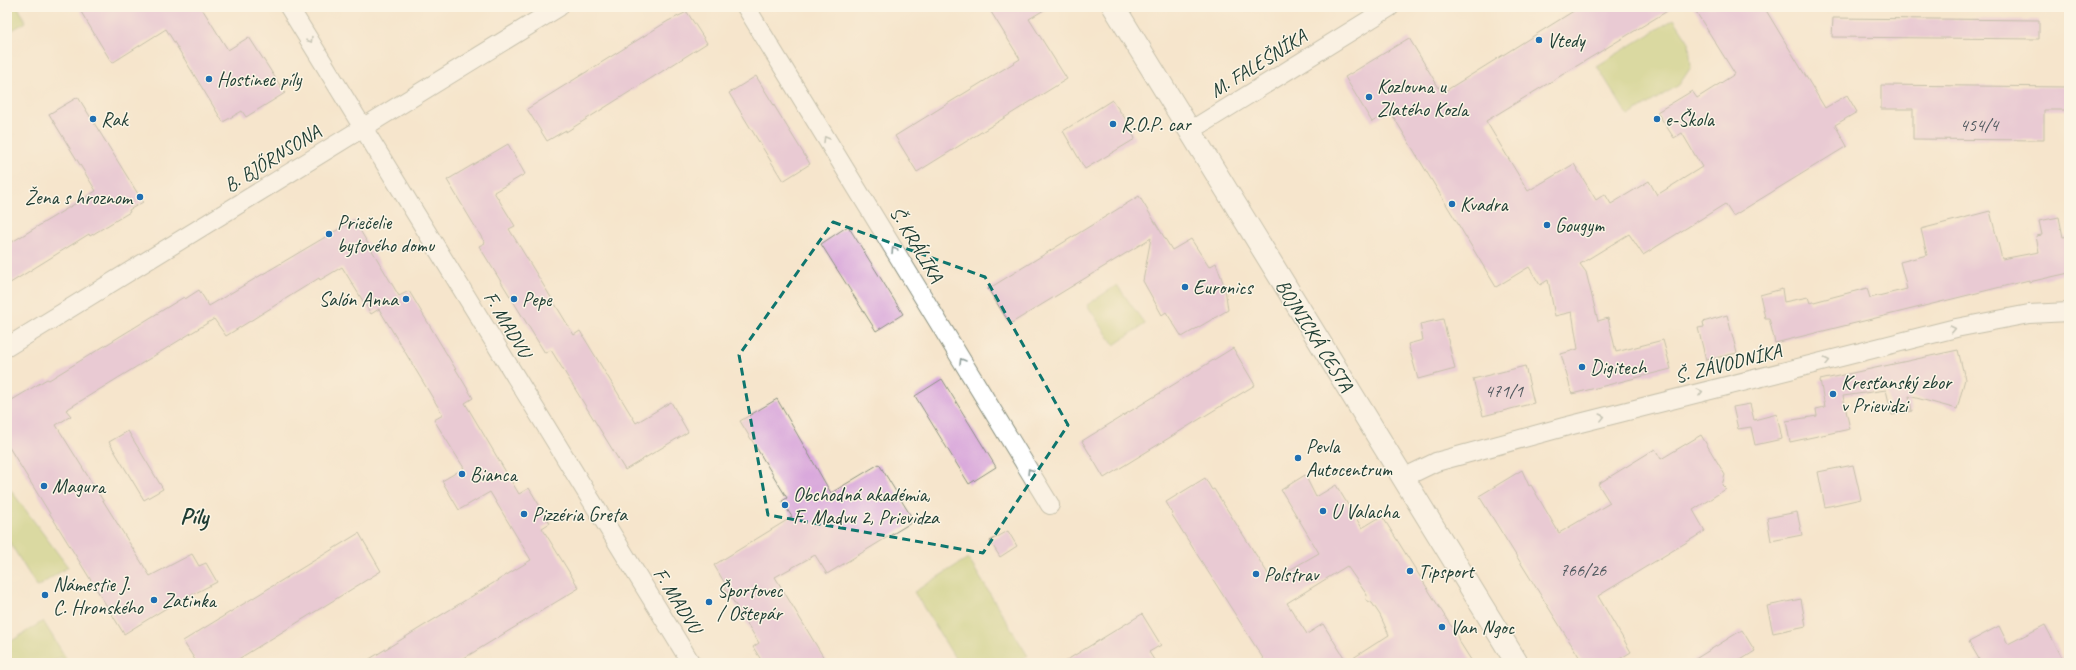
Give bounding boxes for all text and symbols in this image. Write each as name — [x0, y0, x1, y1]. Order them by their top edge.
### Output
street label: M. FALEŠNÍKA — [1205, 23, 1312, 103]
place label: Vtedy — [1547, 28, 1587, 53]
marker: Vtedy — [1534, 35, 1544, 45]
one-way arrow — [305, 36, 313, 43]
place label: Hostinec píly — [217, 67, 303, 92]
marker: Hostinec píly — [204, 74, 214, 84]
place label: Kozlovna u Zlatého Kozla — [1377, 74, 1470, 122]
marker: Kozlovna u Zlatého Kozla — [1364, 92, 1374, 102]
place label: Rak — [101, 107, 129, 132]
place label: e-Škola — [1665, 107, 1716, 132]
place label: R.O.P. car — [1121, 112, 1193, 137]
marker: Rak — [88, 114, 98, 124]
marker: e-Škola — [1652, 114, 1662, 124]
house number: 454/4 — [1960, 114, 2000, 136]
street label: B. BJŐRNSONA — [219, 118, 326, 198]
marker: R.O.P. car — [1108, 119, 1118, 129]
one-way arrow — [824, 136, 831, 143]
place label: Žena s hroznom — [25, 185, 134, 210]
marker: Žena s hroznom — [135, 192, 145, 202]
place label: Kvadra — [1460, 192, 1510, 217]
marker: Kvadra — [1447, 199, 1457, 209]
street label: Š. KRÁLIKA — [884, 202, 949, 288]
place label: Priečelie bytového domu — [337, 210, 436, 258]
place label: Gougym — [1555, 213, 1605, 238]
marker: Gougym — [1542, 220, 1552, 230]
marker: Priečelie bytového domu — [324, 229, 334, 239]
one-way arrow — [891, 247, 899, 254]
place label: Euronics — [1193, 275, 1254, 300]
street label: BOJNICKÁ CESTA — [1270, 275, 1359, 397]
marker: Euronics — [1180, 282, 1190, 292]
place label: Salón Anna — [319, 287, 399, 312]
street label: F. MADVU — [478, 287, 539, 365]
place label: Pepe — [522, 287, 553, 312]
marker: Salón Anna — [401, 294, 411, 304]
marker: Pepe — [509, 294, 519, 304]
one-way arrow — [1949, 326, 1956, 334]
street label: Š. ZÁVODNÍKA — [1672, 338, 1785, 389]
place label: Digitech — [1590, 355, 1648, 380]
one-way arrow — [1823, 357, 1830, 366]
one-way arrow — [959, 358, 967, 365]
marker: Digitech — [1577, 362, 1587, 372]
place label: Kresťanský zbor v Prievidzi — [1841, 370, 1953, 418]
house number: 471/1 — [1485, 380, 1524, 402]
one-way arrow — [1697, 389, 1704, 397]
marker: Kresťanský zbor v Prievidzi — [1828, 389, 1838, 399]
one-way arrow — [1598, 414, 1605, 422]
place label: Pevla Autocentrum — [1306, 434, 1393, 482]
marker: Pevla Autocentrum — [1293, 453, 1303, 463]
place label: Bianca — [470, 462, 518, 487]
one-way arrow — [1027, 468, 1034, 475]
marker: Bianca — [457, 469, 467, 479]
place label: Magura — [52, 474, 107, 499]
marker: Magura — [39, 481, 49, 491]
place label: Obchodná akadémia, F. Madvu 2, Prievidza — [793, 482, 940, 530]
place label: U Valacha — [1331, 499, 1401, 524]
marker: Obchodná akadémia, F. Madvu 2, Prievidza — [780, 500, 790, 510]
district label: Píly — [180, 501, 210, 531]
place label: Pizzéria Greta — [532, 502, 628, 527]
marker: U Valacha — [1318, 506, 1328, 516]
marker: Pizzéria Greta — [519, 509, 529, 519]
place label: Tipsport — [1418, 559, 1476, 584]
house number: 766/26 — [1560, 559, 1607, 581]
place label: Polstrav — [1264, 562, 1320, 587]
street label: F. MADVU — [648, 563, 709, 640]
marker: Tipsport — [1405, 566, 1415, 576]
marker: Polstrav — [1251, 569, 1261, 579]
place label: Námestie J. C. Hronského — [53, 572, 144, 620]
place label: Športovec / Oštepár — [717, 578, 784, 626]
place label: Zatinka — [162, 588, 217, 613]
marker: Námestie J. C. Hronského — [40, 590, 50, 600]
marker: Zatinka — [149, 595, 159, 605]
marker: Športovec / Oštepár — [704, 597, 714, 607]
place label: Van Ngoc — [1450, 615, 1515, 640]
marker: Van Ngoc — [1437, 622, 1447, 632]

